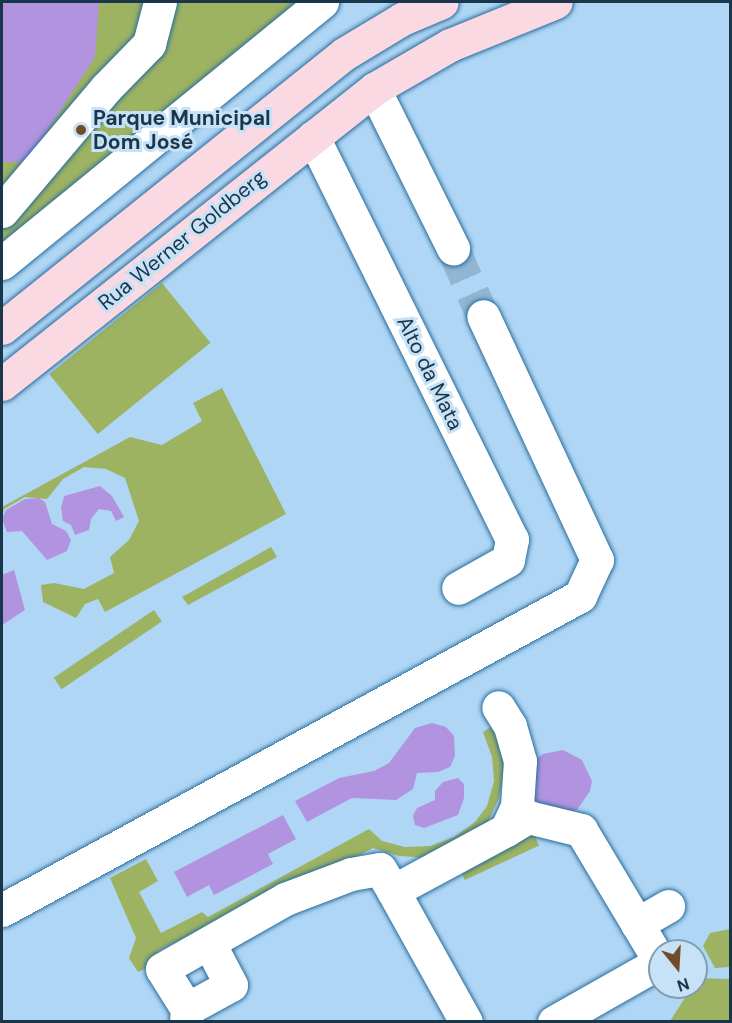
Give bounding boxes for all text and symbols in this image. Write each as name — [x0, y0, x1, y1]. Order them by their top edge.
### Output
place label: Parque Municipal Dom José — [93, 105, 271, 155]
marker: Parque Municipal Dom José — [74, 123, 88, 137]
street label: Rua Werner Goldberg — [93, 165, 271, 315]
street label: Alto da Mata — [392, 312, 468, 434]
north arrow — [648, 939, 708, 999]
text: N — [674, 973, 692, 996]

